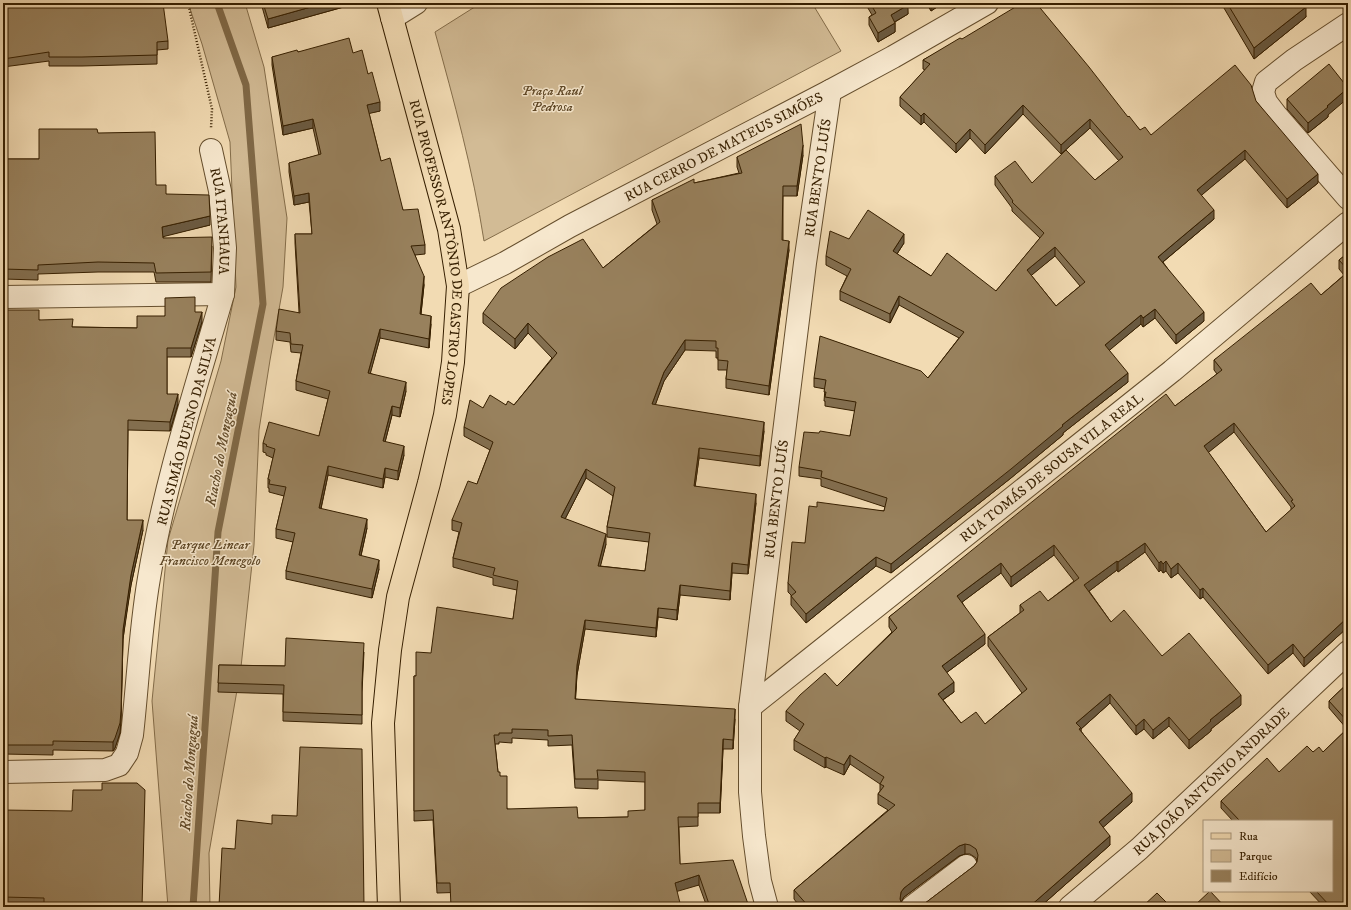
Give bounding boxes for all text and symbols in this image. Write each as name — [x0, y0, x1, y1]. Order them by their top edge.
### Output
park label: Praça Raul Pedrosa — [522, 82, 584, 116]
street label: RUA CERRO DE MATEUS SIMÕES — [622, 88, 826, 206]
street label: RUA PROFESSOR ANTÔNIO DE CASTRO LOPES — [404, 98, 466, 407]
street label: RUA BENTO LUÍS — [801, 118, 836, 238]
street label: RUA ITANHAUA — [205, 166, 233, 276]
street label: RUA SIMÃO BUENO DA SILVA — [153, 334, 221, 528]
water label: Riacho do Mongaguá — [201, 389, 242, 509]
street label: RUA TOMÁS DE SOUSA VILA REAL — [956, 389, 1147, 547]
street label: RUA BENTO LUÍS — [760, 439, 793, 559]
park label: Parque Linear Francisco Menegolo — [159, 536, 261, 570]
street label: RUA JOÃO ANTÔNIO ANDRADE — [1130, 704, 1294, 860]
water label: Riacho do Mongaguá — [176, 713, 203, 833]
legend — [1203, 820, 1333, 892]
text: Rua — [1239, 829, 1259, 844]
text: Parque — [1239, 849, 1272, 864]
text: Edifício — [1239, 869, 1278, 884]

